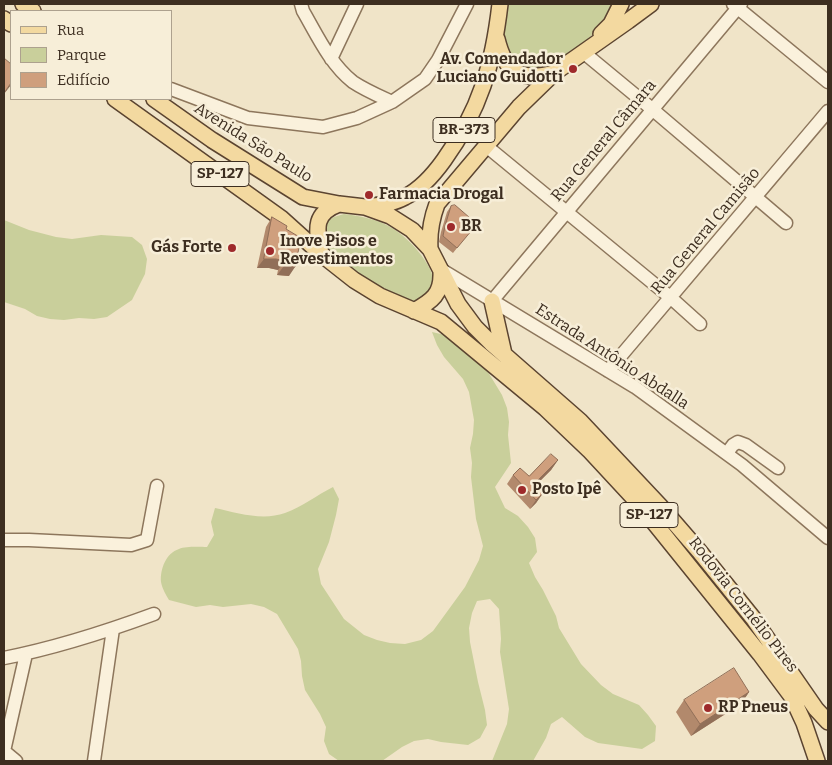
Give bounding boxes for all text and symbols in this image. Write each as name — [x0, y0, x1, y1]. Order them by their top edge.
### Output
legend — [10, 10, 172, 100]
text: Rua — [57, 21, 84, 39]
text: Parque — [57, 46, 106, 64]
place label: Av. Comendador Luciano Guidotti — [437, 50, 563, 88]
marker: Av. Comendador Luciano Guidotti — [567, 63, 579, 75]
text: Edifício — [57, 71, 110, 89]
street label: Rua General Câmara — [548, 76, 660, 206]
street label: Avenida São Paulo — [190, 99, 316, 187]
road number: BR-373 — [433, 118, 495, 142]
road number: SP-127 — [191, 162, 249, 186]
street label: Rua General Camisão — [648, 164, 764, 298]
place label: Farmacia Drogal — [379, 185, 504, 205]
marker: Farmacia Drogal — [363, 189, 375, 201]
place label: BR — [461, 217, 482, 237]
marker: BR — [445, 221, 457, 233]
place label: Inove Pisos e Revestimentos — [280, 232, 393, 270]
place label: Gás Forte — [151, 238, 222, 258]
marker: Gás Forte — [226, 242, 238, 254]
marker: Inove Pisos e Revestimentos — [264, 245, 276, 257]
street label: Estrada Antônio Abdalla — [532, 300, 692, 414]
place label: Posto Ipê — [532, 480, 601, 500]
marker: Posto Ipê — [516, 484, 528, 496]
road number: SP-127 — [620, 502, 678, 528]
street label: Rodovia Cornélio Pires — [684, 534, 802, 676]
place label: RP Pneus — [718, 698, 788, 718]
marker: RP Pneus — [702, 702, 714, 714]

